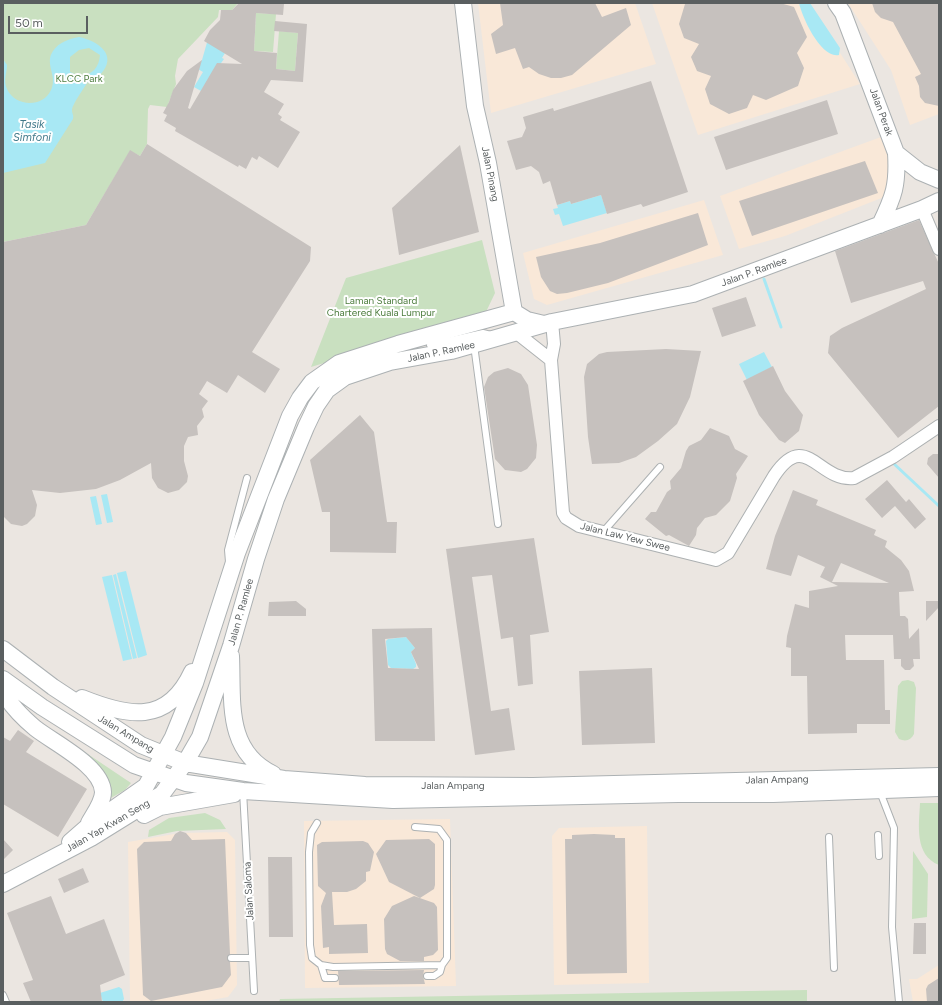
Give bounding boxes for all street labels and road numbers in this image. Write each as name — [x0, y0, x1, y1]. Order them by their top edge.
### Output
street label: Jalan Perak — [867, 86, 895, 138]
street label: Jalan Pinang — [479, 145, 501, 203]
street label: Jalan P. Ramlee — [720, 255, 788, 289]
street label: Jalan P. Ramlee — [406, 339, 476, 365]
street label: Jalan Law Yew Swee — [579, 520, 671, 554]
street label: Jalan P. Ramlee — [226, 577, 256, 647]
street label: Jalan Ampang — [96, 713, 156, 755]
street label: Jalan Ampang — [745, 773, 809, 787]
street label: Jalan Ampang — [421, 780, 485, 792]
street label: Jalan Yap Kwan Seng — [64, 797, 152, 855]
street label: Jalan Saloma — [241, 862, 257, 920]

